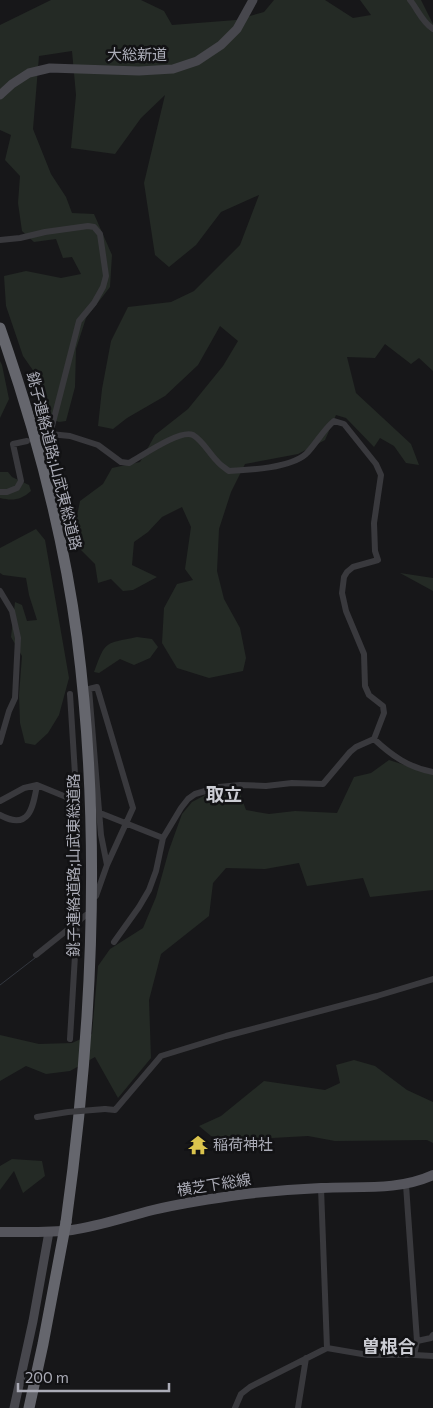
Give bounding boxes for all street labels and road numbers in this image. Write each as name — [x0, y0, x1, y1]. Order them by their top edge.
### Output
street label: 大総新道 — [107, 45, 167, 63]
street label: 銚子連絡道路;山武東総道路 — [24, 370, 86, 552]
street label: 銚子連絡道路;山武東総道路 — [64, 773, 82, 957]
street label: 横芝下総線 — [175, 1169, 252, 1199]

